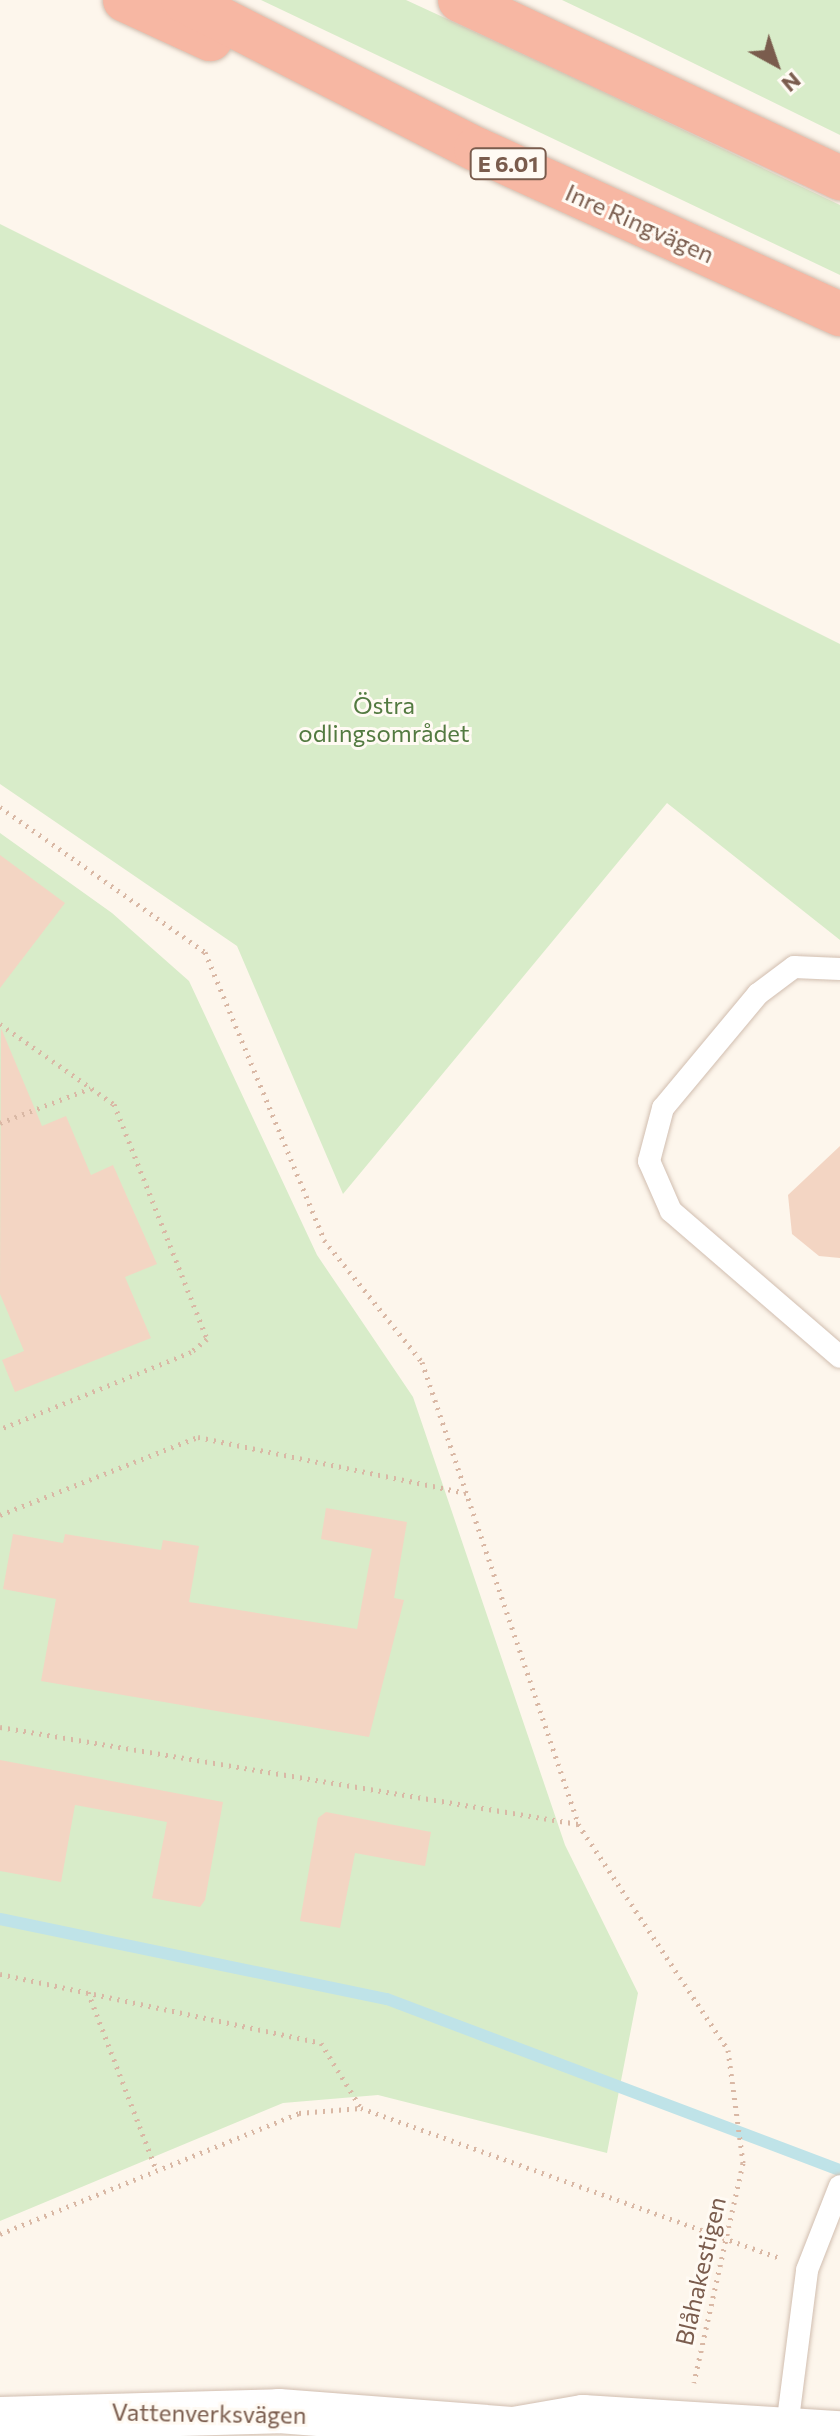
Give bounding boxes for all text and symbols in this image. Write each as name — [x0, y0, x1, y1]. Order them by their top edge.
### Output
north arrow — [736, 24, 816, 104]
text: N — [777, 67, 807, 98]
road number: E 6.01 — [468, 146, 548, 182]
street label: Inre Ringvägen — [561, 177, 719, 269]
park label: Östra odlingsområdet — [298, 691, 470, 747]
street label: Blåhakestigen — [669, 2194, 731, 2348]
street label: Vattenverksvägen — [111, 2397, 307, 2429]

